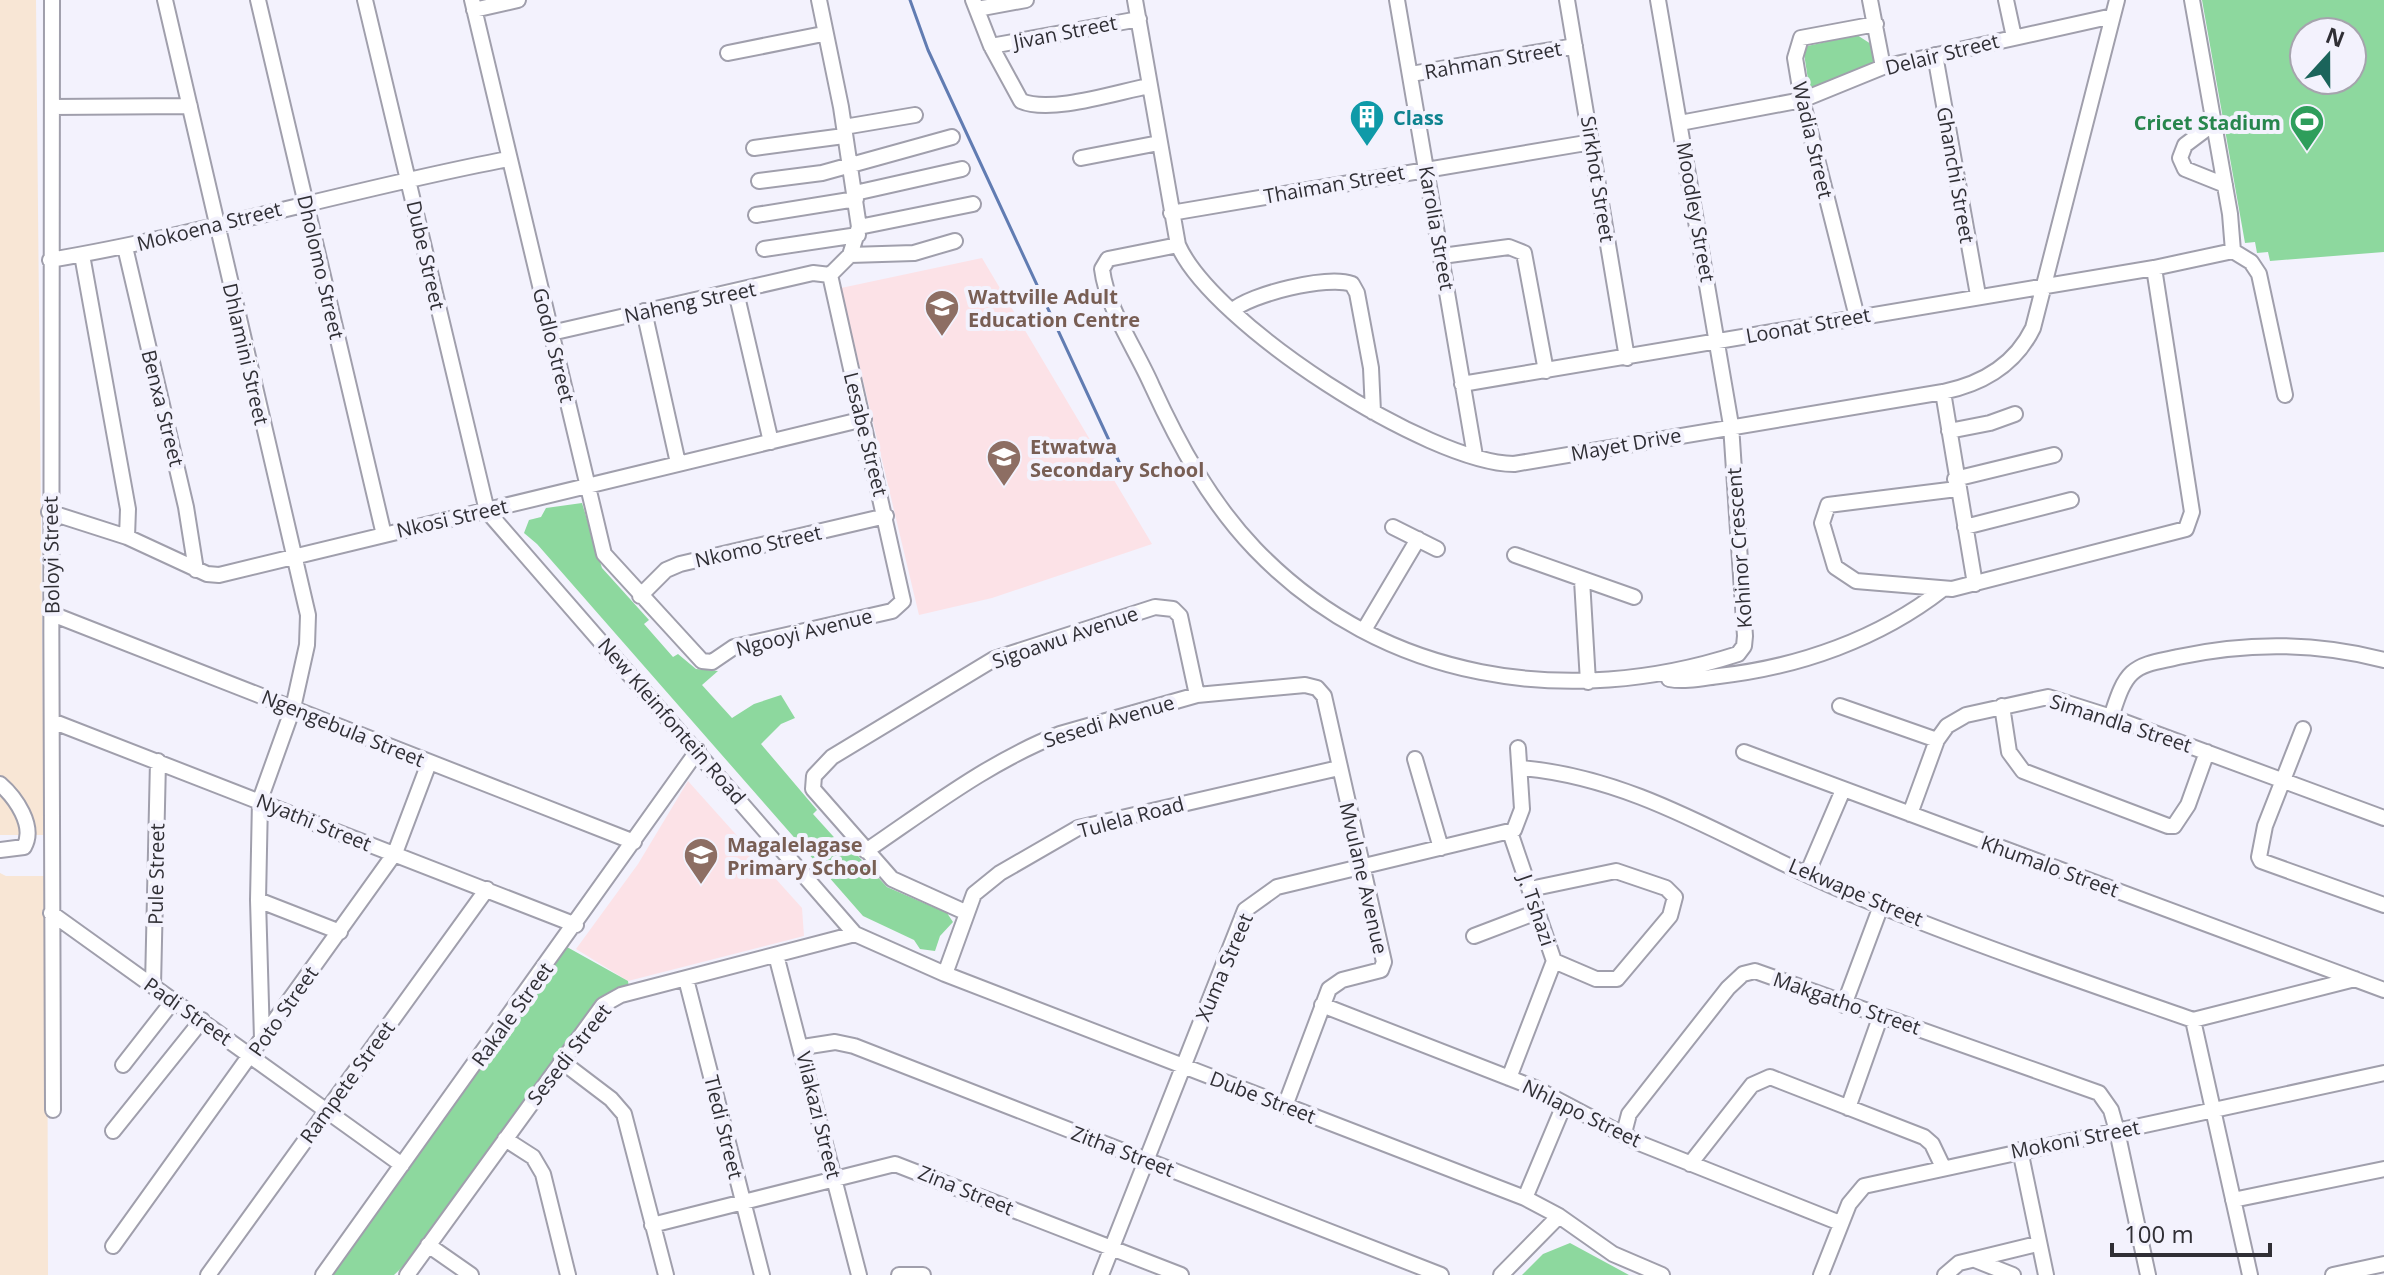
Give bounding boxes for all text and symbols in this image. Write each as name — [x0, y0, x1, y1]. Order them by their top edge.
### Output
street label: Jivan Street — [1009, 9, 1119, 56]
north arrow — [2288, 16, 2368, 96]
text: N — [2322, 19, 2349, 54]
street label: Delair Street — [1882, 27, 2002, 81]
street label: Rahman Street — [1422, 35, 1564, 85]
street label: Wadia Street — [1786, 79, 1840, 201]
building icon: Class — [1348, 98, 1386, 148]
sports icon: Cricet Stadium — [2288, 103, 2326, 153]
place label: Class — [1393, 104, 1444, 131]
street label: Ghanchi Street — [1931, 105, 1981, 245]
place label: Cricet Stadium — [2134, 109, 2281, 136]
street label: Sirkhot Street — [1575, 114, 1621, 244]
street label: Moodley Street — [1670, 140, 1722, 284]
street label: Thaiman Street — [1262, 158, 1406, 210]
street label: Karolia Street — [1413, 164, 1461, 292]
street label: Dholomo Street — [291, 192, 351, 342]
street label: Mokoena Street — [134, 195, 284, 257]
street label: Dube Street — [400, 198, 452, 312]
street label: Naheng Street — [622, 275, 758, 329]
street label: Dhlamini Street — [217, 280, 275, 428]
place label: Wattville Adult Education Centre — [968, 283, 1140, 333]
street label: Godlo Street — [527, 285, 581, 405]
school or university icon: Wattville Adult Education Centre — [923, 288, 961, 338]
street label: Loonat Street — [1744, 301, 1872, 349]
street label: Benxa Street — [135, 347, 191, 469]
street label: Lesabe Street — [838, 369, 894, 499]
street label: Mayet Drive — [1569, 421, 1683, 467]
place label: Etwatwa Secondary School — [1030, 433, 1204, 483]
school or university icon: Etwatwa Secondary School — [985, 438, 1023, 488]
street label: Kohinor Crescent — [1720, 467, 1758, 629]
street label: Nkosi Street — [394, 492, 510, 544]
street label: Boloyi Street — [36, 496, 66, 614]
street label: Nkomo Street — [692, 518, 824, 574]
street label: Sigoawu Avenue — [988, 599, 1142, 675]
street label: Ngooyi Avenue — [733, 602, 875, 662]
street label: New Kleinfontein Road — [592, 632, 752, 810]
street label: Ngengebula Street — [258, 683, 428, 773]
street label: Simandla Street — [2047, 687, 2195, 759]
street label: Sesedi Avenue — [1040, 688, 1178, 754]
street label: Nyathi Street — [253, 787, 375, 857]
street label: Tulela Road — [1075, 790, 1187, 844]
street label: Mvulane Avenue — [1333, 800, 1395, 956]
street label: Pule Street — [142, 823, 170, 925]
street label: Khumalo Street — [1977, 829, 2123, 903]
place label: Magalelagase Primary School — [727, 831, 877, 881]
school or university icon: Magalelagase Primary School — [682, 836, 720, 886]
street label: Lekwape Street — [1785, 852, 1927, 932]
street label: J. Tshazi — [1512, 869, 1562, 949]
street label: Xuma Street — [1189, 909, 1259, 1025]
street label: Rakale Street — [465, 957, 559, 1071]
street label: Poto Street — [242, 961, 324, 1061]
street label: Makgatho Street — [1770, 965, 1924, 1041]
street label: Padi Street — [139, 971, 237, 1051]
street label: Sesedi Street — [521, 998, 617, 1110]
street label: Rampete Street — [294, 1015, 400, 1149]
street label: Vilakazi Street — [790, 1049, 848, 1181]
street label: Dube Street — [1206, 1064, 1320, 1130]
street label: Tledi Street — [698, 1072, 750, 1182]
street label: Nhlapo Street — [1518, 1073, 1646, 1153]
street label: Mokoni Street — [2008, 1113, 2142, 1165]
street label: Zitha Street — [1068, 1119, 1178, 1183]
street label: Zina Street — [914, 1159, 1018, 1221]
scale bar — [2112, 1207, 2270, 1257]
text: 100 m — [2124, 1217, 2194, 1250]

